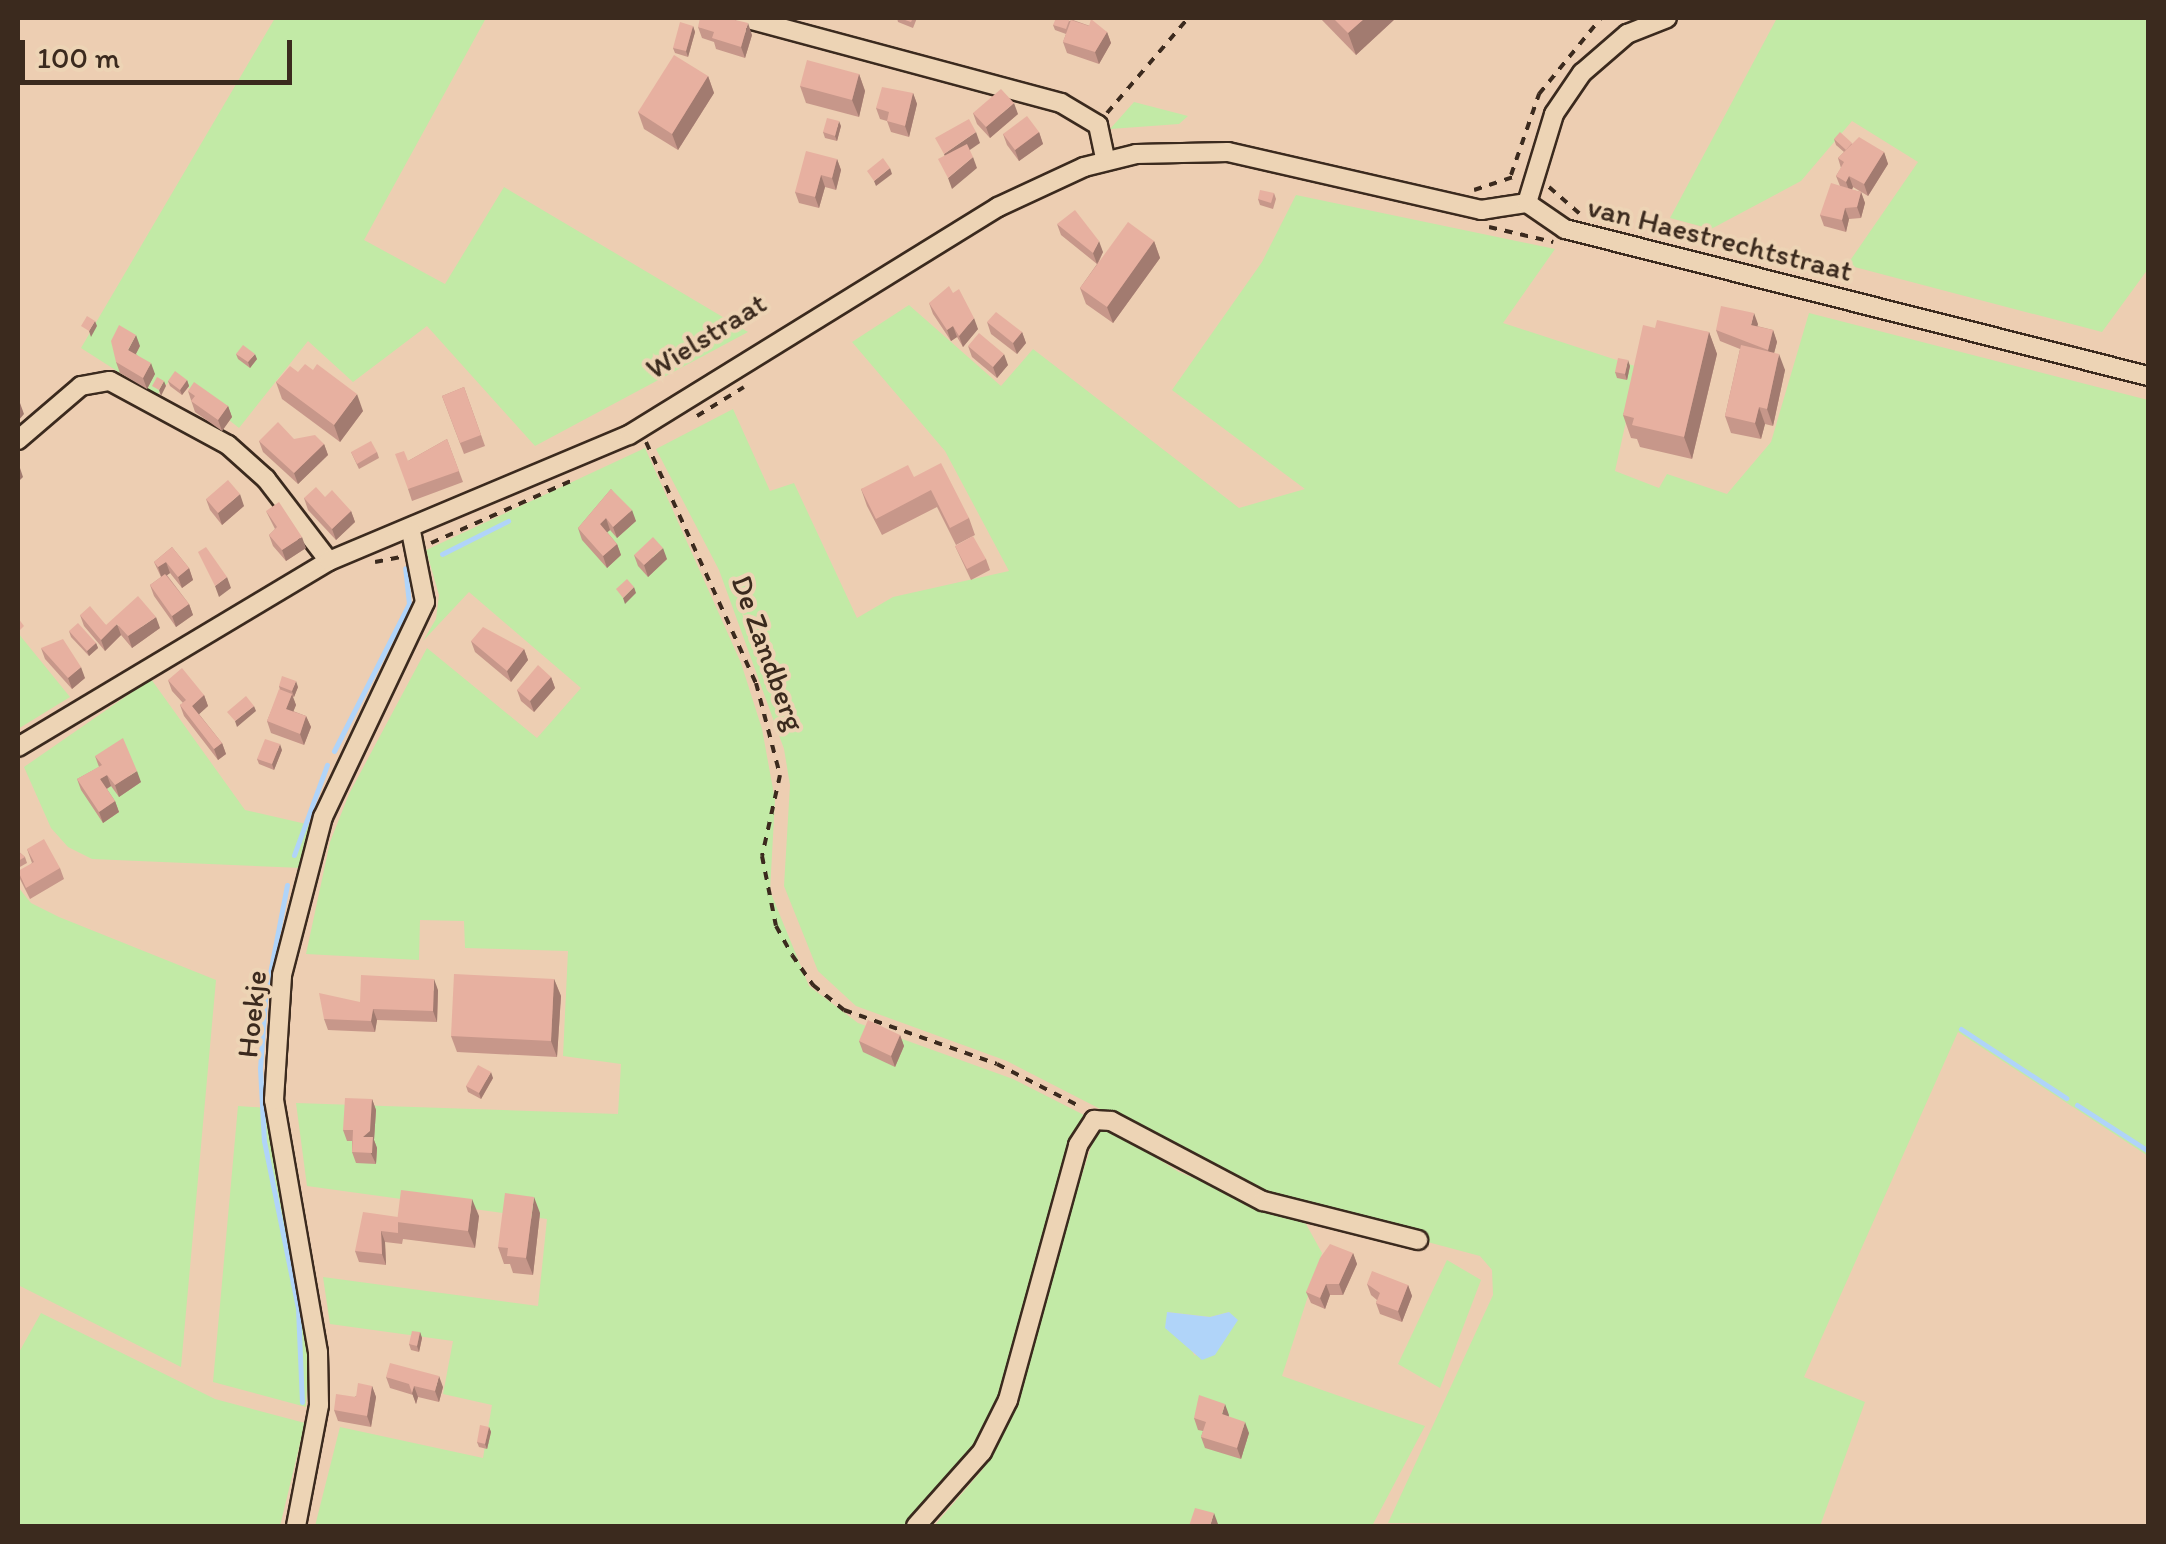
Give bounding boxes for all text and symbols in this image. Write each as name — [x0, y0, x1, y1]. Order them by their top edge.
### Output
scale bar — [25, 20, 298, 82]
text: 100 m — [37, 39, 120, 76]
street label: van Haestrechtstraat — [1583, 189, 1857, 289]
street label: Wielstraat — [639, 285, 773, 387]
street label: De Zandberg — [723, 570, 813, 736]
street label: Hoekje — [230, 968, 274, 1060]

